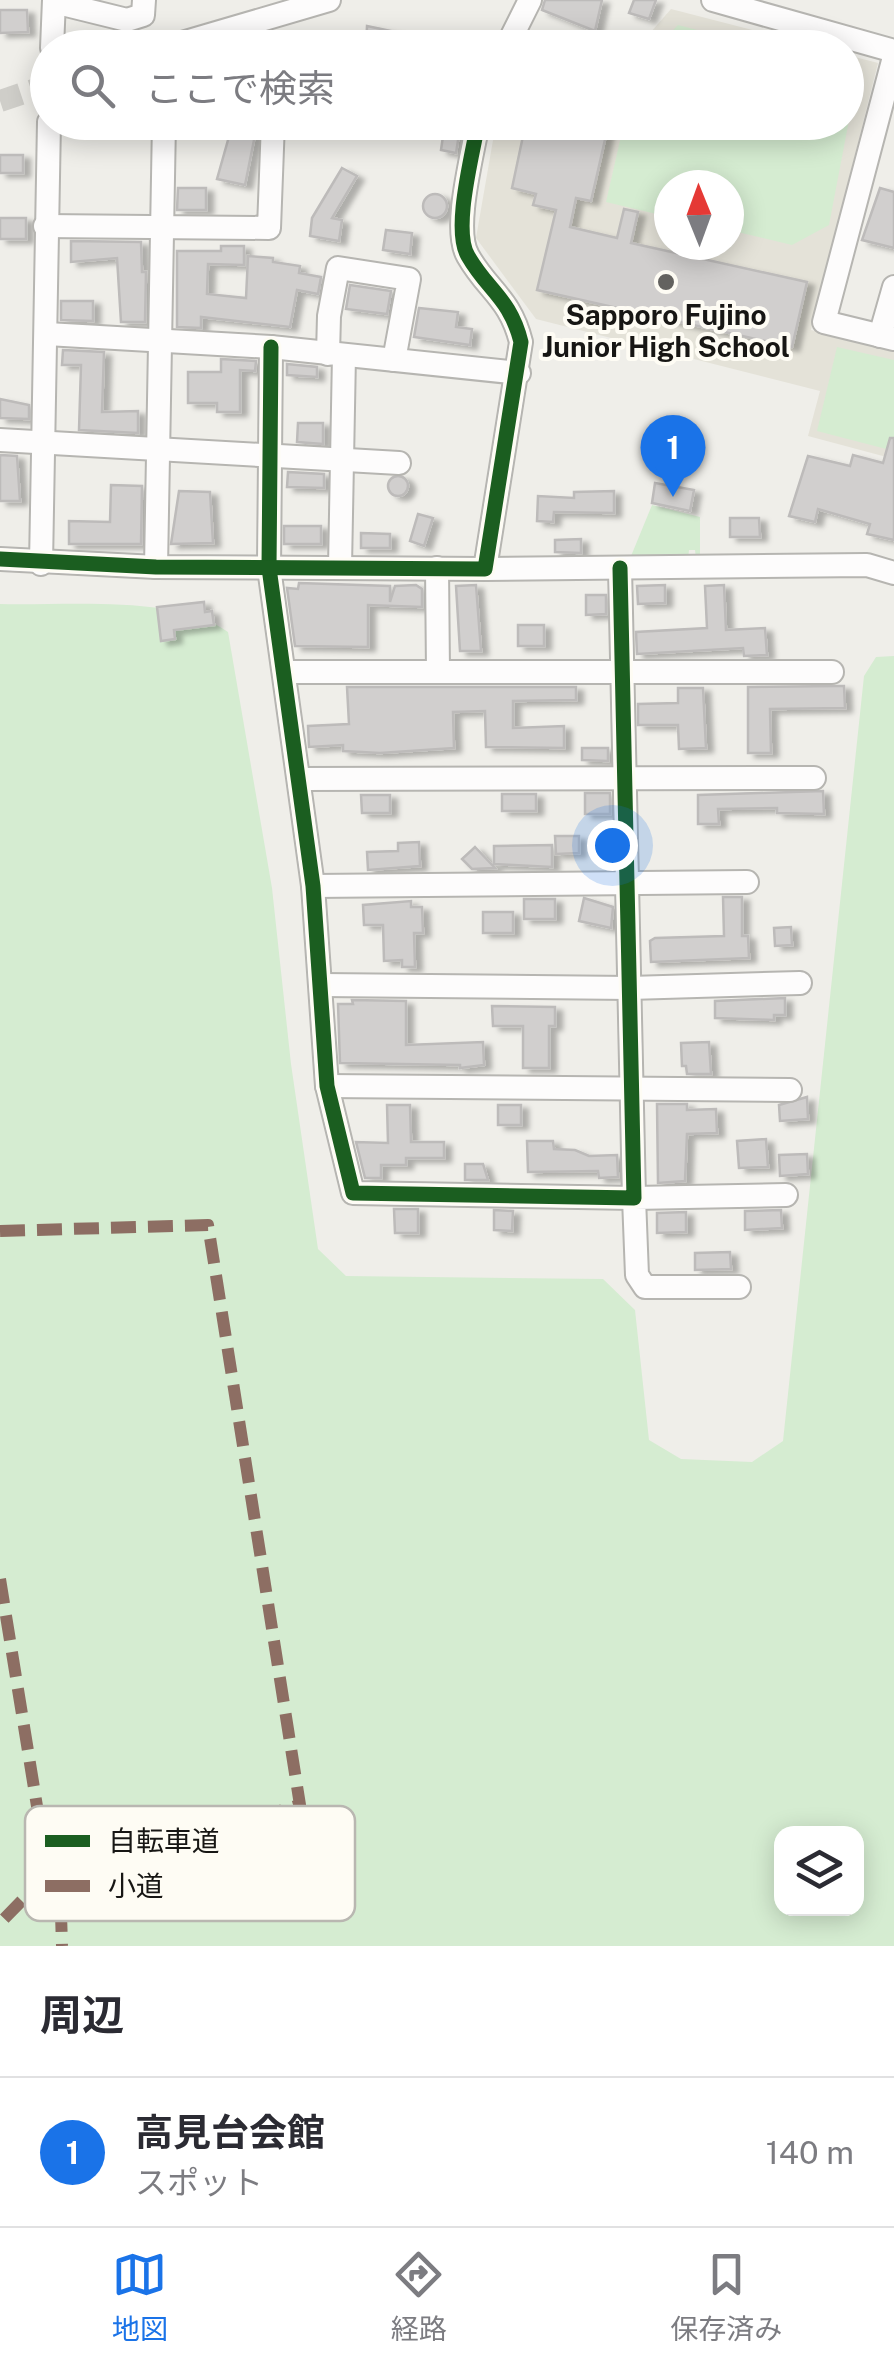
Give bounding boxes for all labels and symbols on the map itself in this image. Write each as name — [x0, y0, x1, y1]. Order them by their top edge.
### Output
north arrow — [654, 170, 744, 260]
marker: Sapporo Fujino Junior High School — [655, 271, 677, 293]
place label: Sapporo Fujino Junior High School — [542, 298, 790, 363]
pin: 1 — [640, 414, 706, 497]
your location — [587, 820, 638, 871]
legend — [25, 1806, 355, 1921]
text: 自転車道 — [108, 1824, 220, 1857]
text: 小道 — [108, 1869, 164, 1902]

